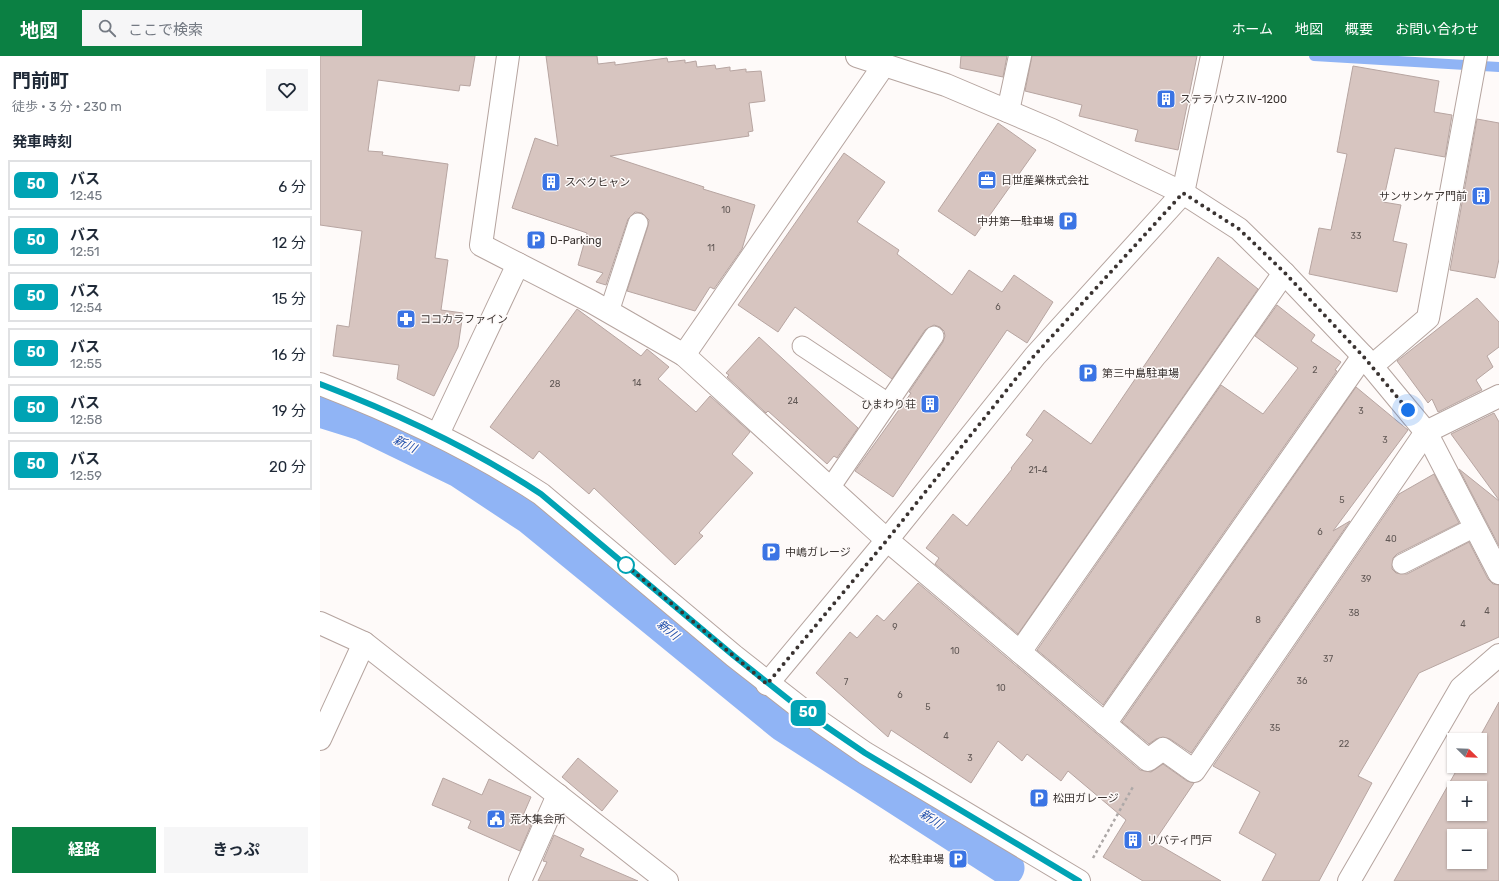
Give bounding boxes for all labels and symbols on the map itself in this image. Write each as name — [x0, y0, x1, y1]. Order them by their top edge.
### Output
building icon: ステラハウスⅣ-1200 — [1155, 88, 1177, 110]
place label: ステラハウスⅣ-1200 — [1180, 93, 1287, 106]
office icon: 日世産業株式会社 — [976, 169, 998, 191]
building icon: スベクヒャン — [540, 171, 562, 193]
place label: 日世産業株式会社 — [1001, 174, 1089, 187]
place label: スベクヒャン — [565, 176, 630, 189]
building icon: サンサンケア門前 — [1470, 185, 1492, 207]
place label: サンサンケア門前 — [1379, 190, 1467, 203]
house number: 10 — [721, 205, 731, 215]
parking icon: 中井第一駐車場 — [1057, 210, 1079, 232]
place label: 中井第一駐車場 — [977, 215, 1054, 228]
parking icon: D-Parking — [525, 229, 547, 251]
house number: 33 — [1351, 231, 1361, 241]
place label: D-Parking — [550, 234, 602, 247]
house number: 11 — [707, 243, 715, 253]
house number: 6 — [995, 302, 1001, 312]
pharmacy icon: ココカラファイン — [395, 308, 417, 330]
place label: ココカラファイン — [420, 313, 508, 326]
parking icon: 第三中島駐車場 — [1077, 362, 1099, 384]
house number: 2 — [1312, 365, 1318, 375]
place label: 第三中島駐車場 — [1102, 367, 1179, 380]
house number: 14 — [632, 378, 642, 388]
house number: 28 — [549, 379, 561, 389]
building icon: ひまわり荘 — [919, 393, 941, 415]
house number: 24 — [788, 396, 799, 406]
place label: ひまわり荘 — [861, 398, 916, 411]
your location — [1398, 400, 1418, 420]
house number: 3 — [1358, 406, 1364, 416]
water label: 新川 — [391, 432, 421, 456]
house number: 3 — [1382, 435, 1388, 445]
house number: 21-4 — [1028, 465, 1048, 475]
house number: 5 — [1339, 495, 1345, 505]
house number: 6 — [1317, 527, 1323, 537]
house number: 40 — [1385, 534, 1397, 544]
parking icon: 中嶋ガレージ — [760, 541, 782, 563]
place label: 中嶋ガレージ — [785, 546, 851, 559]
unlabelled marker — [617, 556, 635, 574]
house number: 39 — [1361, 574, 1371, 584]
house number: 4 — [1484, 606, 1490, 616]
house number: 38 — [1348, 608, 1360, 618]
house number: 8 — [1255, 615, 1261, 625]
water label: 新川 — [654, 617, 683, 644]
house number: 4 — [1460, 619, 1466, 629]
house number: 9 — [892, 622, 898, 632]
house number: 10 — [950, 646, 960, 656]
house number: 37 — [1323, 654, 1333, 664]
house number: 36 — [1297, 676, 1308, 686]
house number: 7 — [844, 677, 849, 687]
house number: 10 — [996, 683, 1006, 693]
house number: 6 — [897, 690, 903, 700]
line badge: 50 — [790, 700, 826, 726]
house number: 5 — [925, 702, 931, 712]
house number: 35 — [1270, 723, 1280, 733]
house number: 4 — [943, 731, 949, 741]
north arrow — [1447, 733, 1487, 773]
house number: 22 — [1339, 739, 1349, 749]
house number: 3 — [967, 753, 973, 763]
parking icon: 松田ガレージ — [1028, 787, 1050, 809]
place label: 松田ガレージ — [1053, 792, 1119, 805]
water label: 新川 — [917, 807, 947, 832]
public building icon: 荒木集会所 — [485, 808, 507, 830]
place label: 荒木集会所 — [510, 813, 566, 826]
building icon: リバティ門戸 — [1122, 829, 1144, 851]
place label: リバティ門戸 — [1147, 834, 1212, 847]
parking icon: 松本駐車場 — [947, 848, 969, 870]
place label: 松本駐車場 — [889, 853, 944, 866]

